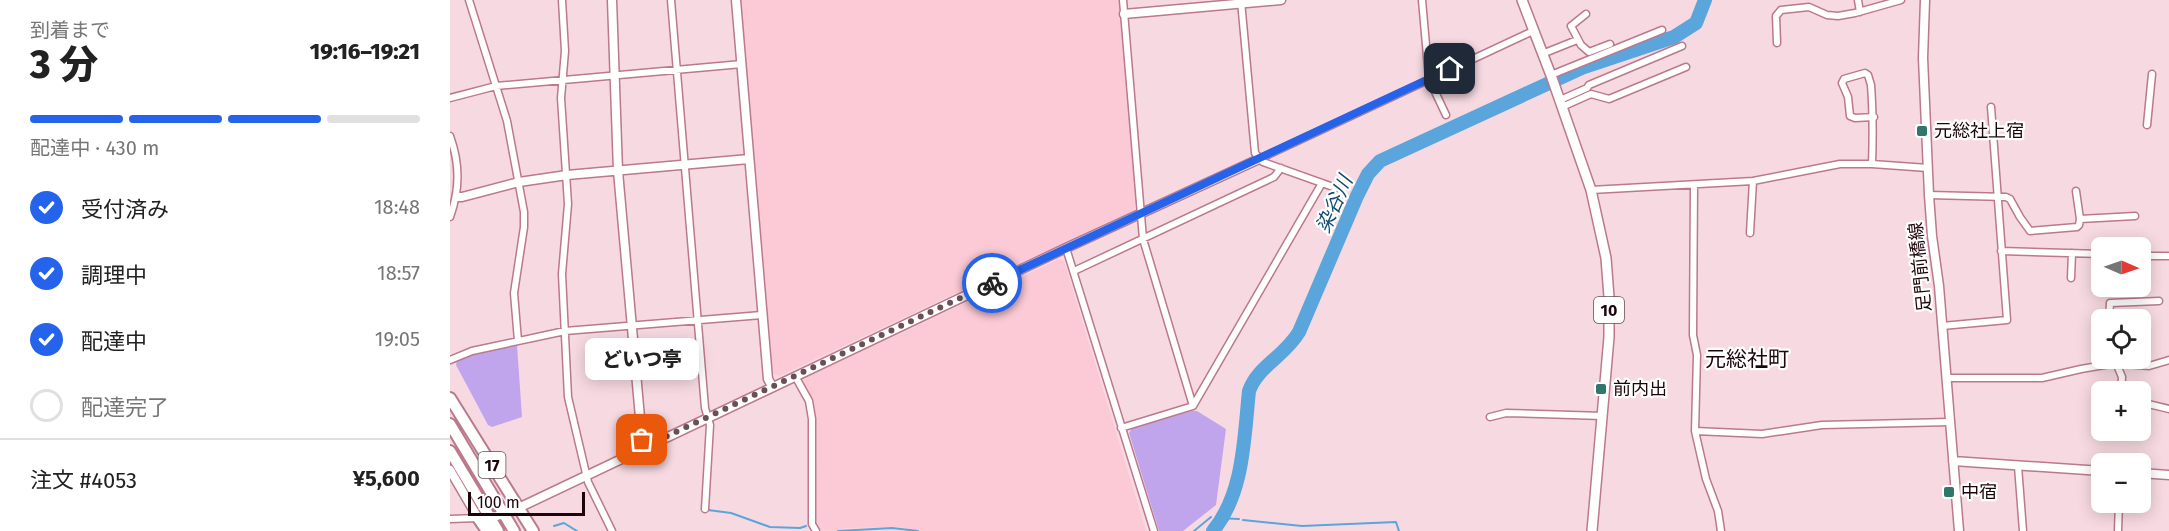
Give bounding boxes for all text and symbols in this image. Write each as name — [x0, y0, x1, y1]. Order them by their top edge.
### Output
text: 到着まで — [30, 18, 110, 42]
text: 19:16–19:21 — [310, 38, 420, 65]
text: 3 分 — [30, 42, 98, 88]
pin — [1424, 43, 1475, 94]
icon: home — [1433, 52, 1466, 85]
place label: 元総社上宿 — [1934, 120, 2024, 142]
marker: 元総社上宿 — [1915, 124, 1929, 138]
text: 配達中 · 430 m — [30, 136, 159, 160]
water label: 染谷川 — [1311, 170, 1358, 236]
icon: check — [30, 191, 63, 224]
text: 18:48 — [374, 195, 420, 219]
text: 受付済み — [81, 196, 169, 223]
street label: 足門前橋線 — [1904, 221, 1936, 313]
north arrow — [2091, 237, 2151, 297]
map controls — [2091, 237, 2151, 513]
courier — [962, 253, 1022, 313]
icon: check — [30, 257, 63, 290]
text: 18:57 — [377, 261, 420, 285]
text: 調理中 — [81, 262, 147, 289]
icon: bike — [976, 267, 1009, 300]
road number: 10 — [1594, 297, 1624, 323]
button: locate — [2091, 309, 2151, 369]
icon: check — [30, 323, 63, 356]
text: 19:05 — [375, 327, 420, 351]
text: 配達中 — [81, 328, 147, 355]
callout: どいつ亭 — [585, 338, 699, 380]
district label: 元総社町 — [1705, 346, 1789, 372]
text: どいつ亭 — [602, 347, 682, 371]
place label: 前内出 — [1613, 378, 1667, 400]
button: + — [2091, 381, 2151, 441]
marker: 前内出 — [1594, 382, 1608, 396]
text: 配達完了 — [81, 394, 169, 421]
pin — [616, 414, 667, 465]
icon: bag — [625, 423, 658, 456]
road number: 17 — [478, 452, 506, 478]
button: − — [2091, 453, 2151, 513]
text: ¥5,600 — [353, 465, 420, 492]
text: 注文 #4053 — [30, 467, 137, 494]
place label: 中宿 — [1961, 481, 1997, 503]
marker: 中宿 — [1942, 485, 1956, 499]
scale bar — [468, 489, 585, 516]
text: 100 m — [477, 493, 520, 512]

